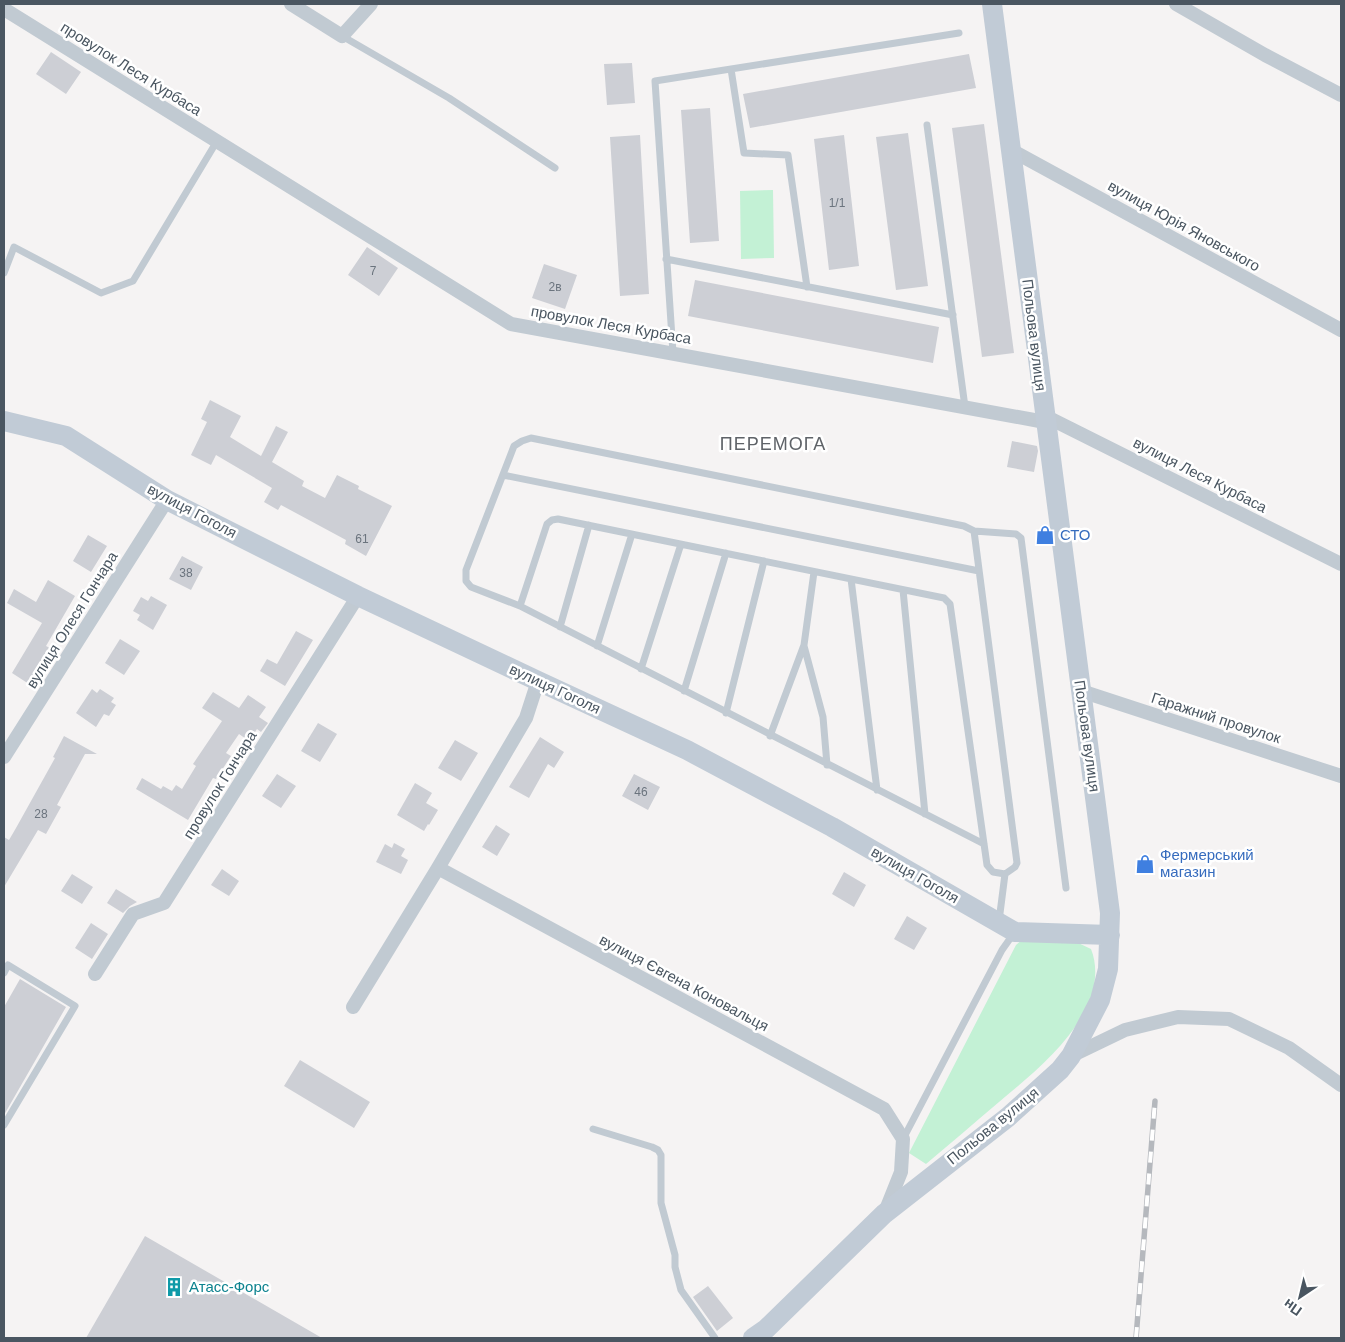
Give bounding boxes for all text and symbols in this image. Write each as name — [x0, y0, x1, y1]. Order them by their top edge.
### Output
street label: провулок Леся Курбаса — [58, 18, 205, 119]
street label: вулиця Юрія Яновського — [1105, 177, 1263, 274]
house number: 1/1 — [829, 196, 846, 210]
house number: 7 — [370, 264, 377, 278]
street label: Польова вулиця — [1019, 278, 1050, 392]
house number: 2в — [548, 280, 562, 294]
street label: провулок Леся Курбаса — [530, 302, 693, 347]
street label: вулиця Леся Курбаса — [1131, 433, 1270, 516]
district label: ПЕРЕМОГА — [720, 434, 826, 454]
street label: вулиця Гоголя — [145, 480, 240, 541]
shop icon: СТО — [1034, 524, 1056, 546]
place label: СТО — [1060, 526, 1091, 543]
house number: 61 — [355, 532, 369, 546]
street label: вулиця Олеся Гончара — [23, 548, 121, 691]
house number: 38 — [179, 566, 193, 580]
street label: вулиця Гоголя — [507, 660, 603, 717]
street label: Польова вулиця — [1071, 679, 1104, 793]
street label: Гаражний провулок — [1149, 689, 1283, 747]
street label: провулок Гончара — [179, 727, 260, 842]
house number: 46 — [634, 785, 648, 799]
house number: 28 — [34, 807, 48, 821]
street label: вулиця Гоголя — [868, 843, 962, 907]
place label: Фермерський магазин — [1160, 846, 1254, 880]
shop icon: Фермерський магазин — [1134, 853, 1156, 875]
street label: вулиця Євгена Коновальця — [597, 931, 772, 1034]
street label: Польова вулиця — [944, 1084, 1042, 1168]
north arrow — [1275, 1272, 1325, 1322]
building icon: Атасс-Форс — [163, 1276, 185, 1298]
place label: Атасс-Форс — [189, 1278, 270, 1295]
text: Пн — [1280, 1296, 1305, 1320]

